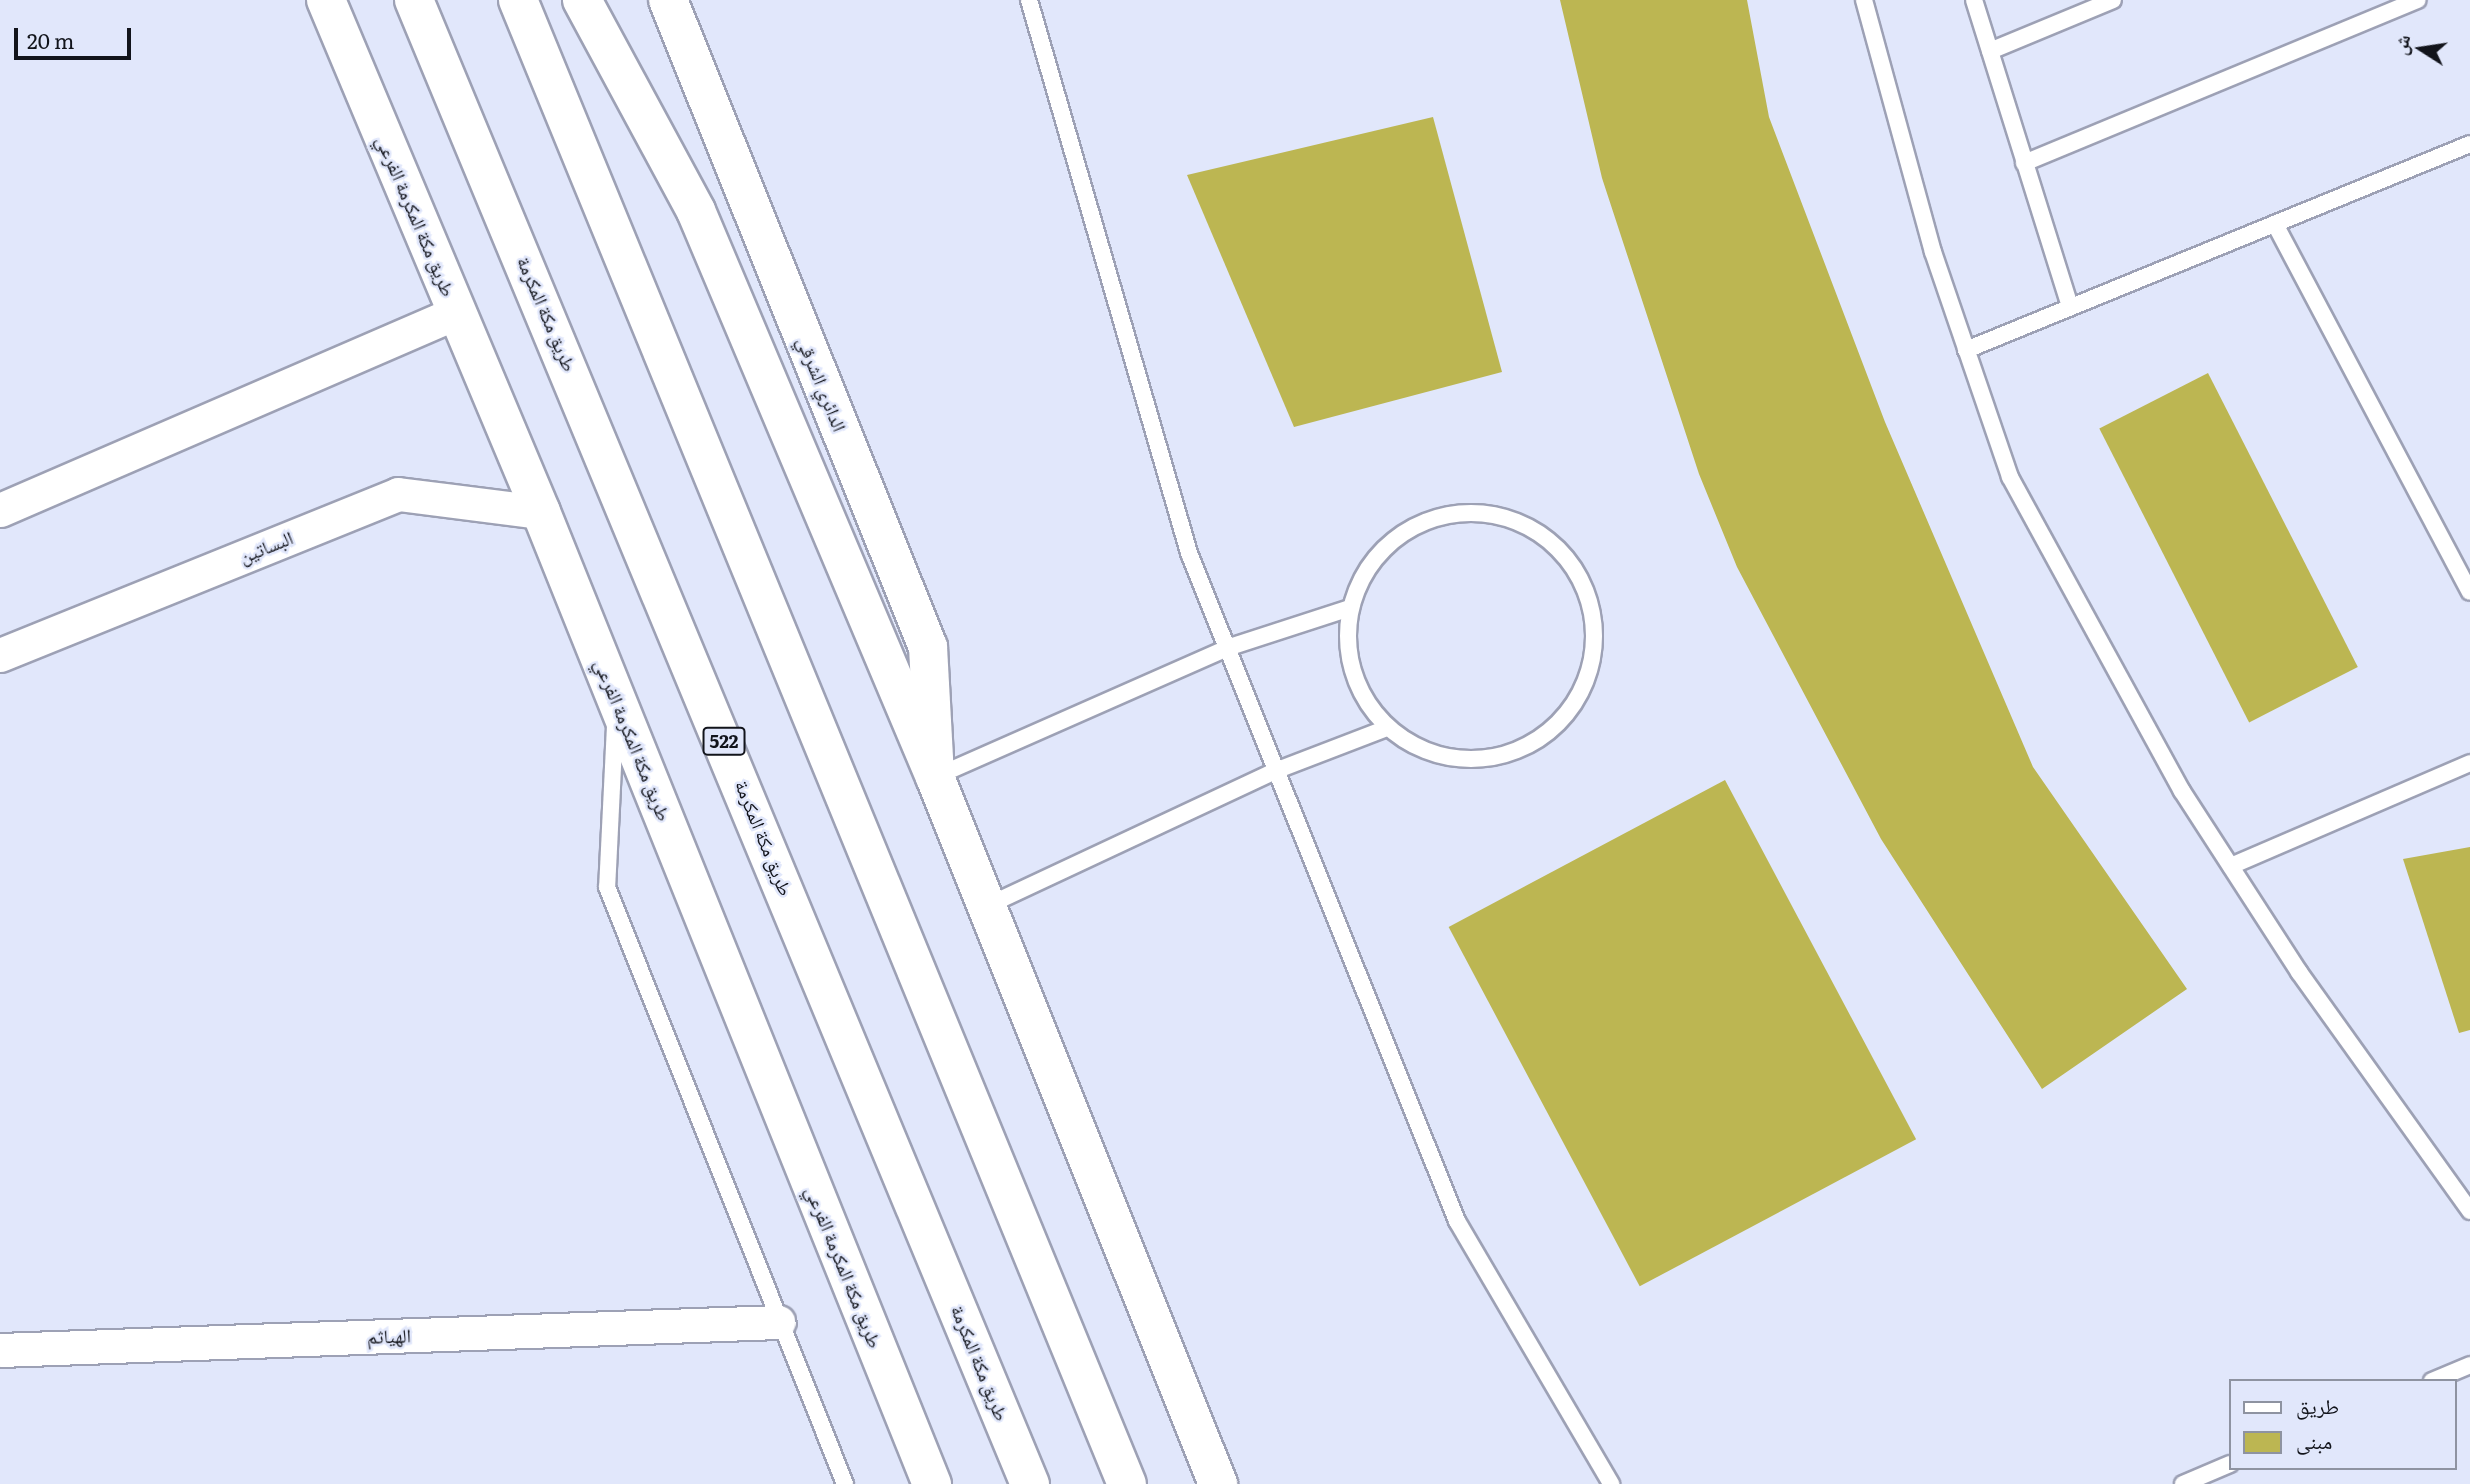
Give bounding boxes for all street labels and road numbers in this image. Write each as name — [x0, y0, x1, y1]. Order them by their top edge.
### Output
street label: طريق مكة المكرمة الفرعي — [372, 132, 460, 300]
street label: طريق مكة المكرمة — [513, 253, 581, 375]
street label: الدائري الشرقي — [793, 333, 851, 435]
street label: البساتين — [236, 526, 296, 568]
street label: طريق مكة المكرمة الفرعي — [590, 656, 676, 824]
road number: 522 — [701, 726, 747, 756]
street label: طريق مكة المكرمة — [730, 777, 798, 899]
street label: طريق مكة المكرمة الفرعي — [801, 1183, 887, 1351]
street label: طريق مكة المكرمة — [946, 1302, 1014, 1424]
street label: الهياثم — [367, 1324, 411, 1348]

